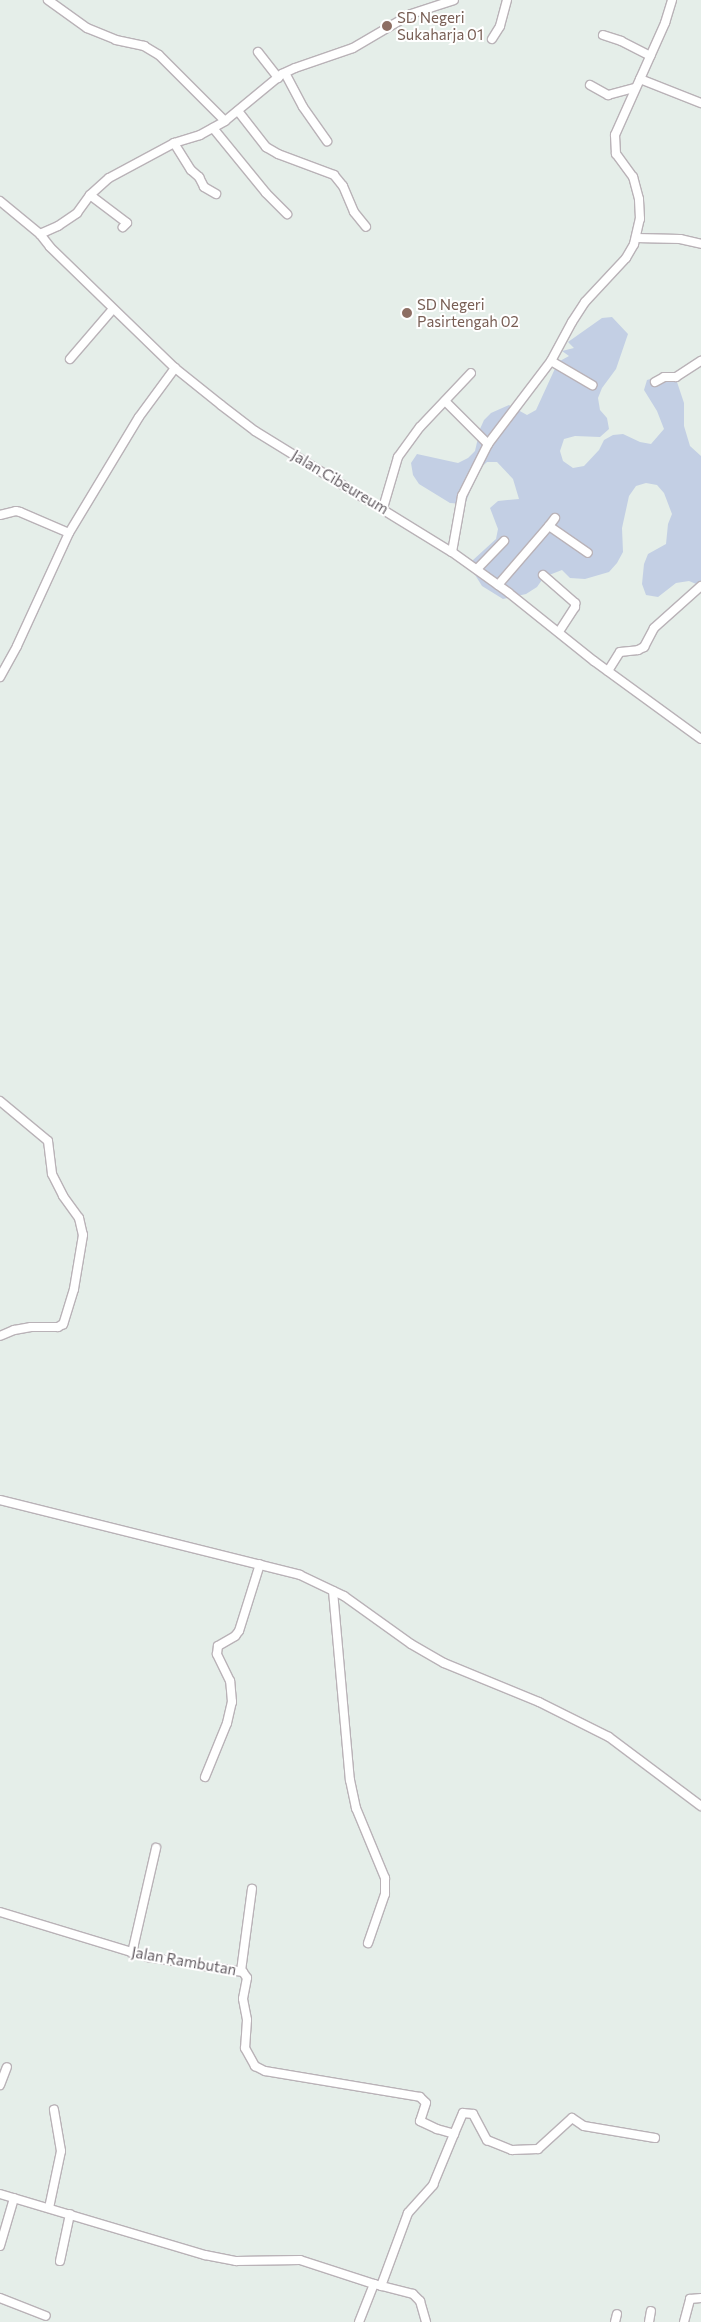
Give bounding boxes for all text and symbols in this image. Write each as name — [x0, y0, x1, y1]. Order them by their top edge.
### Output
place label: SD Negeri Sukaharja 01 — [397, 8, 483, 43]
marker: SD Negeri Sukaharja 01 — [381, 20, 393, 32]
place label: SD Negeri Pasirtengah 02 — [417, 295, 519, 330]
marker: SD Negeri Pasirtengah 02 — [401, 307, 413, 319]
street label: Jalan Cibeureum — [288, 446, 392, 518]
street label: Jalan Rambutan — [130, 1943, 238, 1979]

